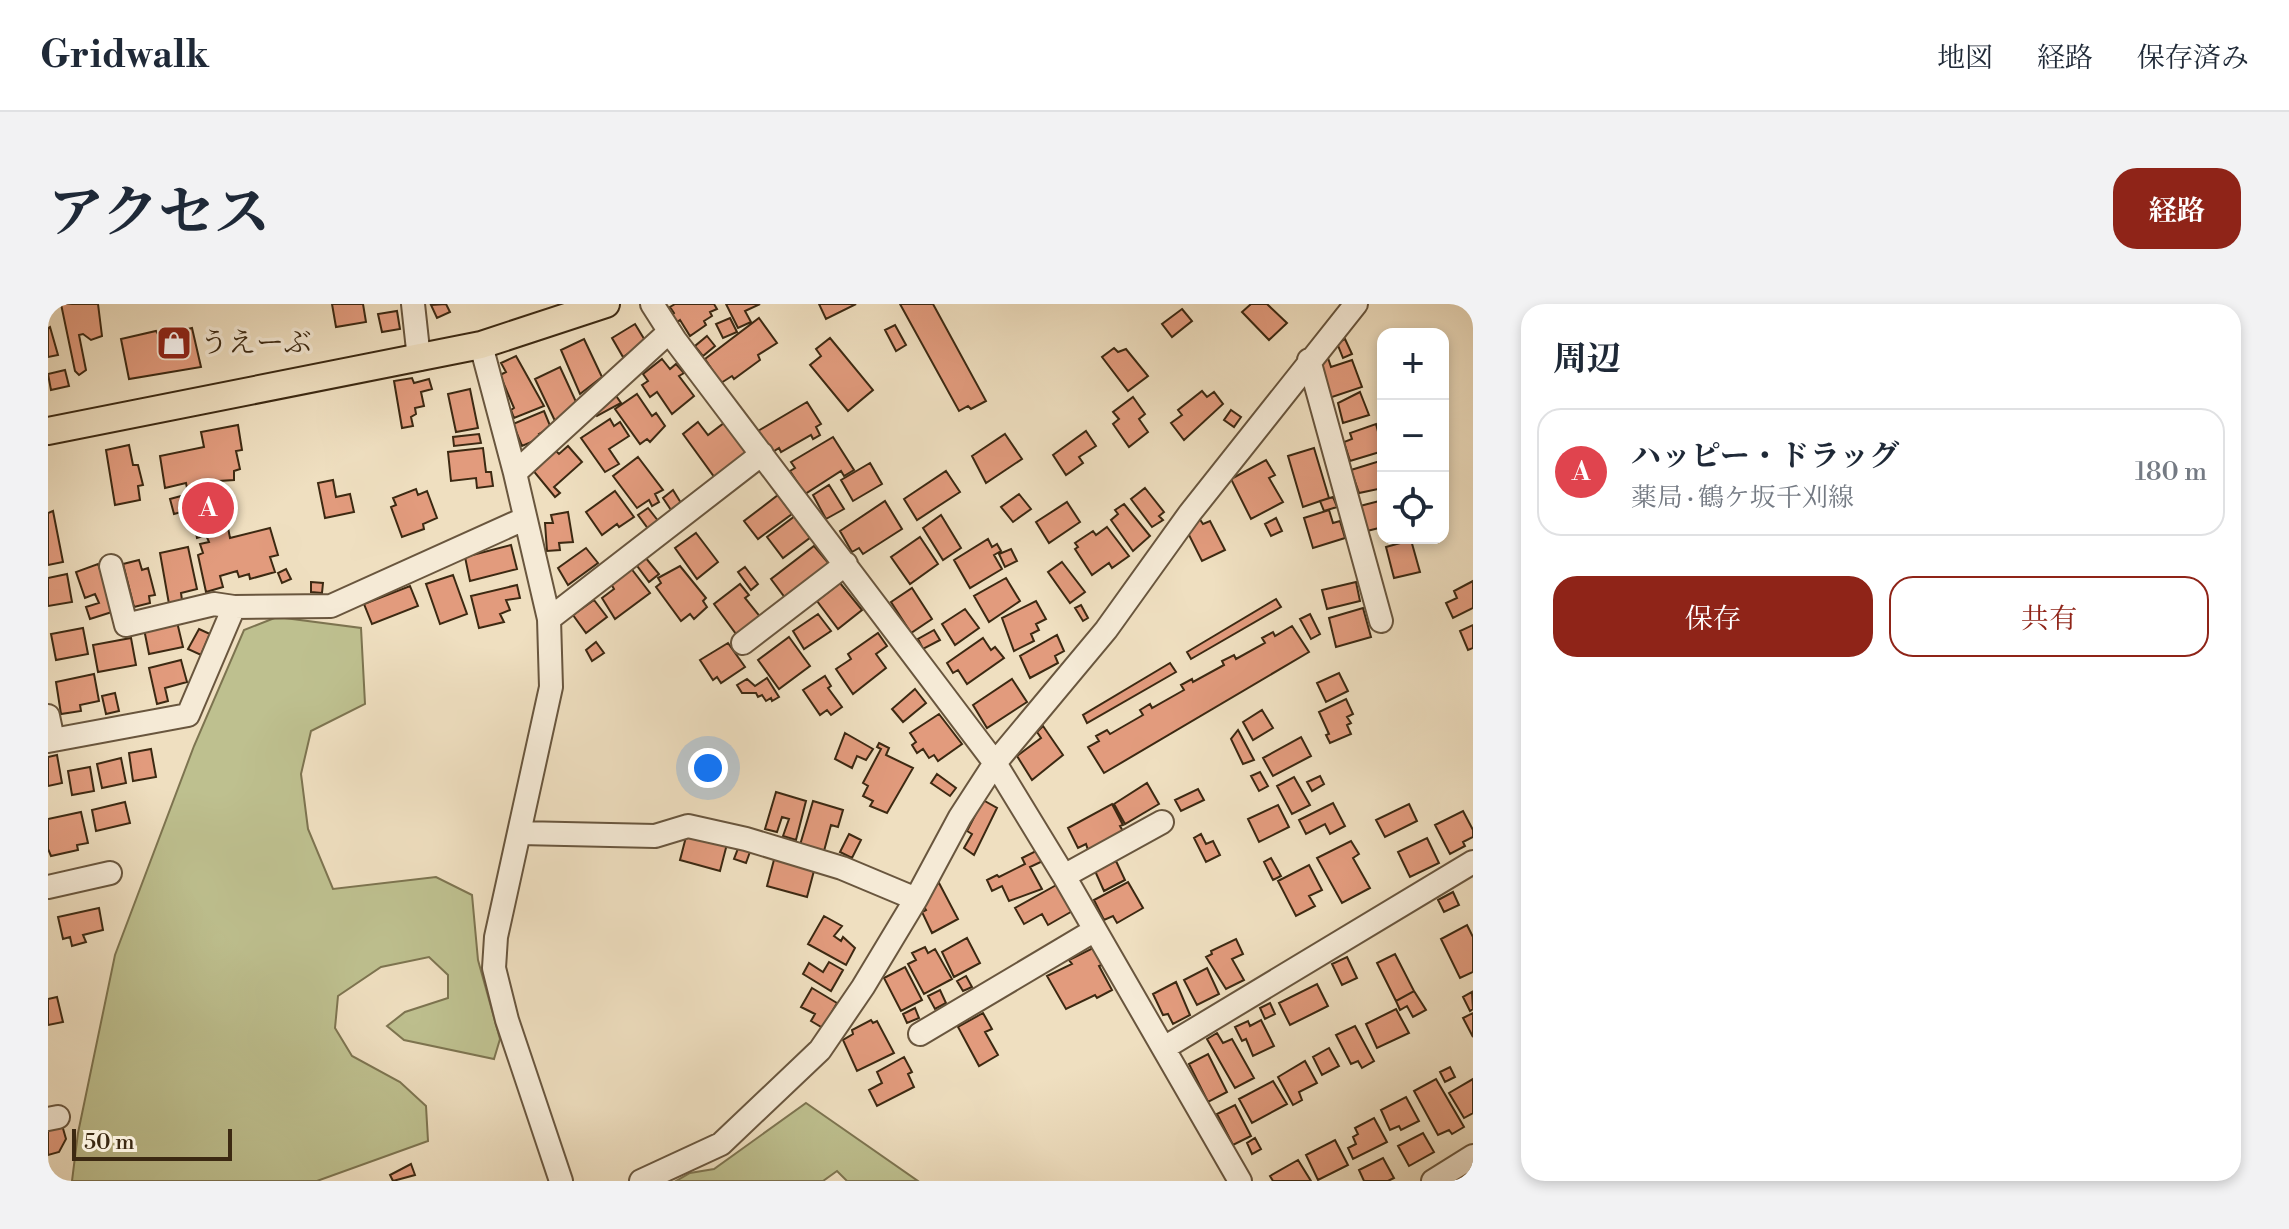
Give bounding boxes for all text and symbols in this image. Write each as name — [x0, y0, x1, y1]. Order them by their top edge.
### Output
text: Gridwalk — [40, 32, 209, 79]
text: 地図 — [1937, 41, 1993, 76]
text: 経路 — [2037, 41, 2093, 76]
text: 保存済み — [2137, 41, 2249, 76]
button: 経路 — [2113, 168, 2241, 249]
text: アクセス — [48, 179, 270, 249]
shop icon: うえーぶ — [155, 324, 193, 362]
place label: うえーぶ — [200, 326, 311, 361]
map controls — [1377, 328, 1449, 544]
button: + — [1377, 328, 1449, 400]
text: 周辺 — [1553, 339, 1621, 381]
button: − — [1377, 400, 1449, 472]
text: ハッピー・ドラッグ — [1631, 438, 1899, 476]
text: A — [1572, 456, 1590, 488]
text: 180 m — [2135, 456, 2207, 488]
button: locate — [1377, 472, 1449, 544]
pin: A — [182, 478, 234, 538]
text: 薬局 · 鶴ケ坂千刈線 — [1631, 482, 1854, 514]
button: 保存 — [1553, 576, 1873, 657]
button: 共有 — [1889, 576, 2209, 657]
your location — [688, 748, 728, 788]
scale bar — [72, 1125, 232, 1161]
text: 50 m — [84, 1129, 135, 1156]

